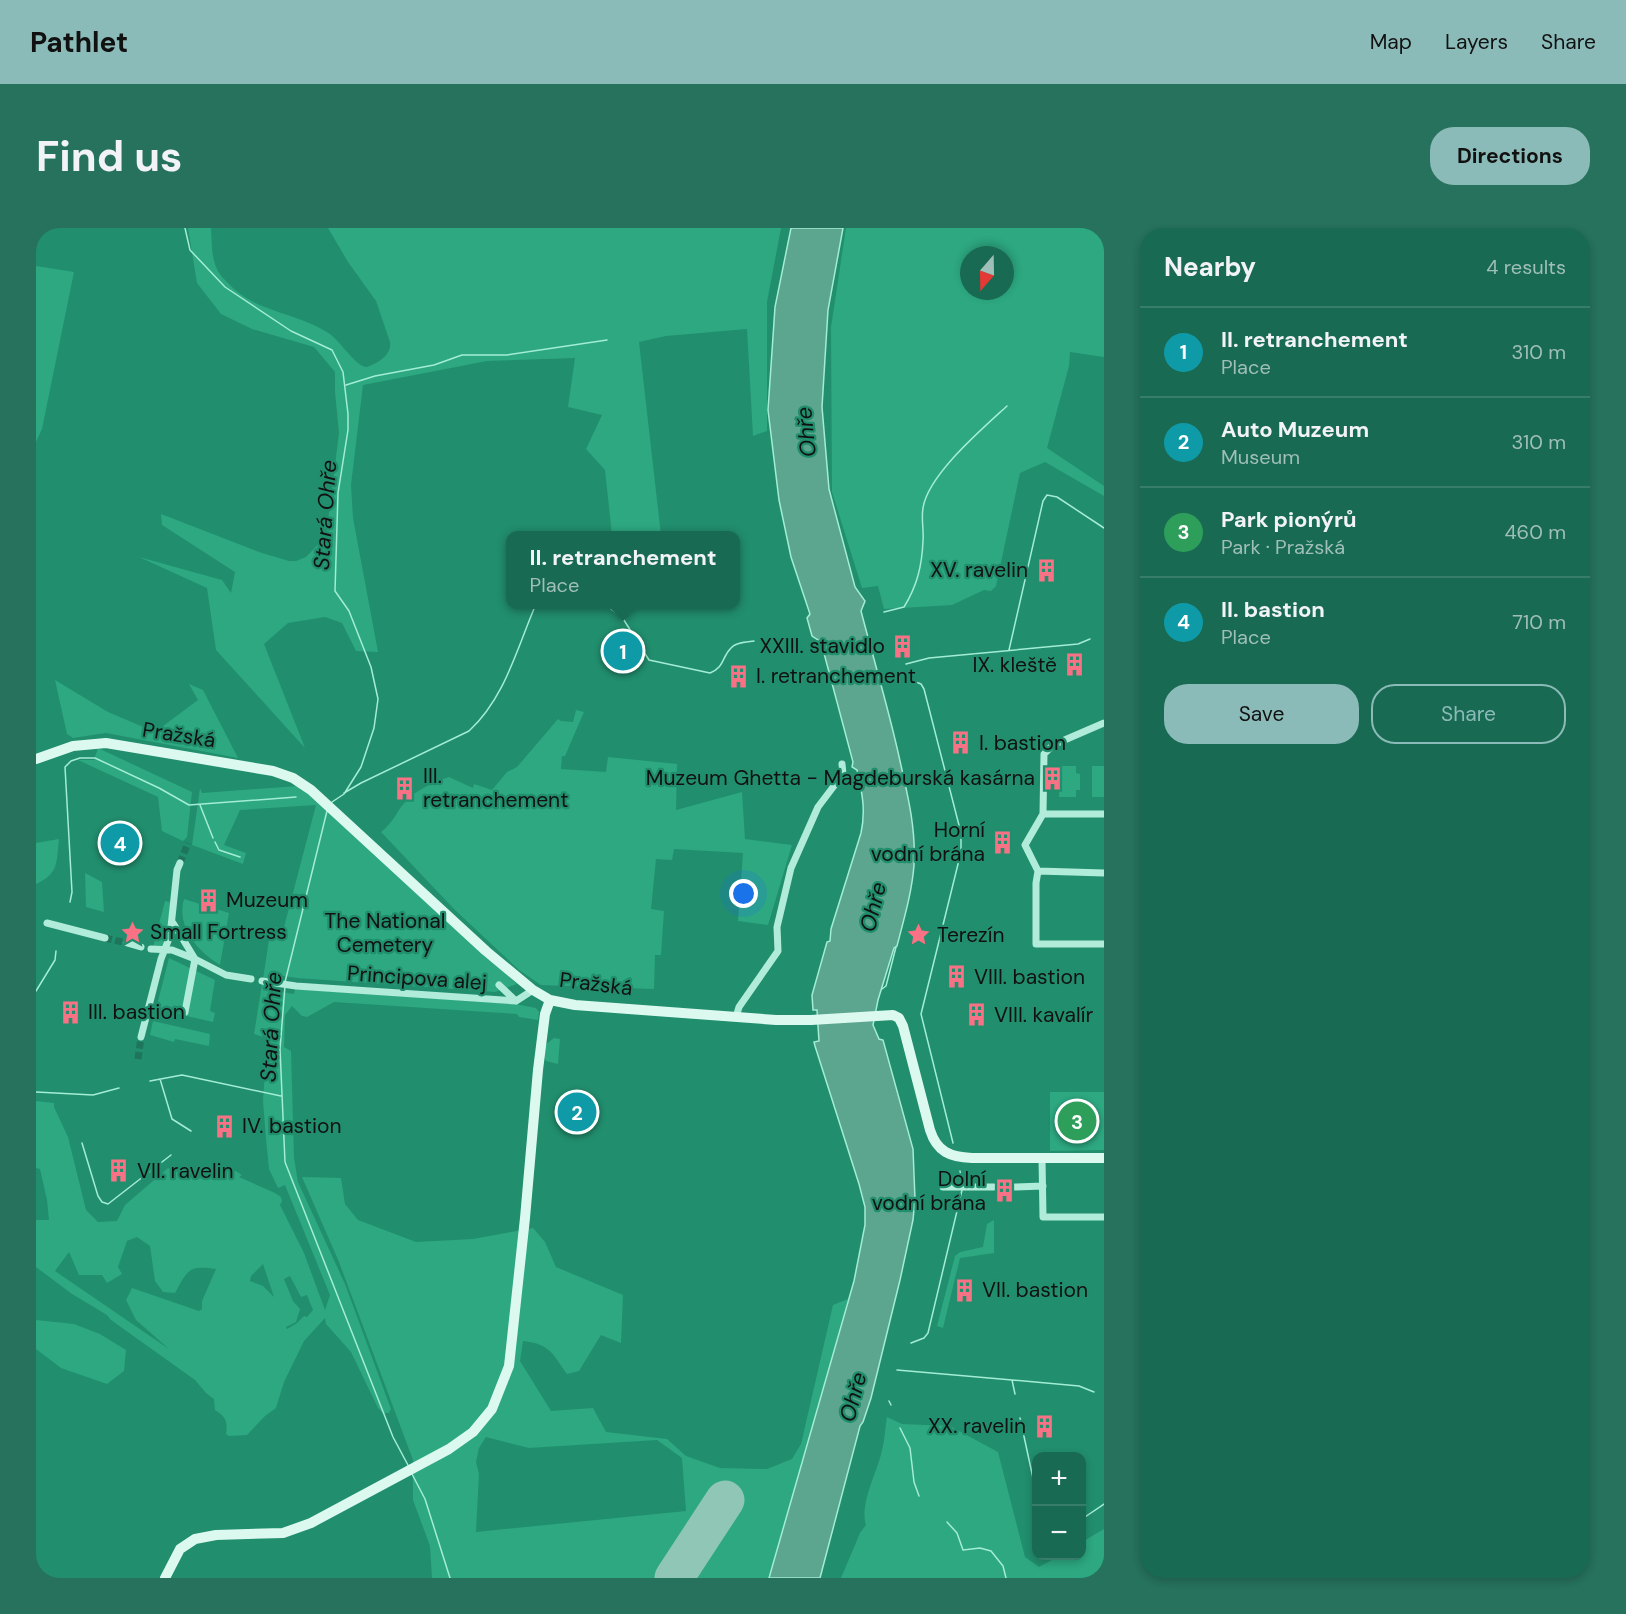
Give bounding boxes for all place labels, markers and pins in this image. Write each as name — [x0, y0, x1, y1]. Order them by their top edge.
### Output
place label: XV. ravelin — [930, 556, 1028, 584]
building icon: XV. ravelin — [1033, 557, 1059, 583]
pin: 1 — [604, 628, 642, 674]
place label: XXIII. stavidlo — [759, 632, 885, 660]
building icon: XXIII. stavidlo — [890, 633, 916, 659]
place label: IX. kleště — [973, 651, 1057, 679]
building icon: IX. kleště — [1062, 652, 1088, 678]
place label: I. retranchement — [756, 662, 916, 690]
building icon: I. retranchement — [725, 663, 751, 689]
place label: I. bastion — [979, 729, 1066, 757]
building icon: I. bastion — [948, 730, 974, 756]
place label: III. retranchement — [423, 762, 568, 814]
place label: Muzeum Ghetta - Magdeburská kasárna — [646, 764, 1035, 792]
building icon: Muzeum Ghetta - Magdeburská kasárna — [1040, 765, 1066, 791]
building icon: III. retranchement — [392, 775, 418, 801]
place label: Horní vodní brána — [871, 816, 985, 868]
pin: 4 — [100, 820, 140, 866]
building icon: Horní vodní brána — [990, 829, 1016, 855]
place label: Muzeum — [226, 886, 308, 914]
building icon: Muzeum — [195, 887, 221, 913]
place label: Small Fortress — [150, 918, 287, 946]
place icon: Small Fortress — [119, 919, 145, 945]
place label: Terezín — [937, 921, 1004, 949]
place icon: Terezín — [906, 922, 932, 948]
place label: VIII. bastion — [974, 963, 1085, 991]
building icon: VIII. bastion — [943, 964, 969, 990]
place label: III. bastion — [88, 998, 185, 1026]
building icon: III. bastion — [57, 999, 83, 1025]
place label: VIII. kavalír — [994, 1001, 1093, 1029]
building icon: VIII. kavalír — [963, 1002, 989, 1028]
pin: 2 — [558, 1090, 596, 1134]
pin: 3 — [1058, 1098, 1096, 1144]
place label: IV. bastion — [242, 1112, 341, 1140]
building icon: IV. bastion — [211, 1113, 237, 1139]
place label: VII. ravelin — [137, 1157, 234, 1185]
building icon: VII. ravelin — [106, 1158, 132, 1184]
place label: Dolní vodní brána — [872, 1165, 986, 1217]
building icon: Dolní vodní brána — [991, 1178, 1017, 1204]
place label: VII. bastion — [982, 1276, 1088, 1304]
building icon: VII. bastion — [951, 1277, 977, 1303]
place label: XX. ravelin — [928, 1412, 1026, 1440]
building icon: XX. ravelin — [1031, 1413, 1057, 1439]

